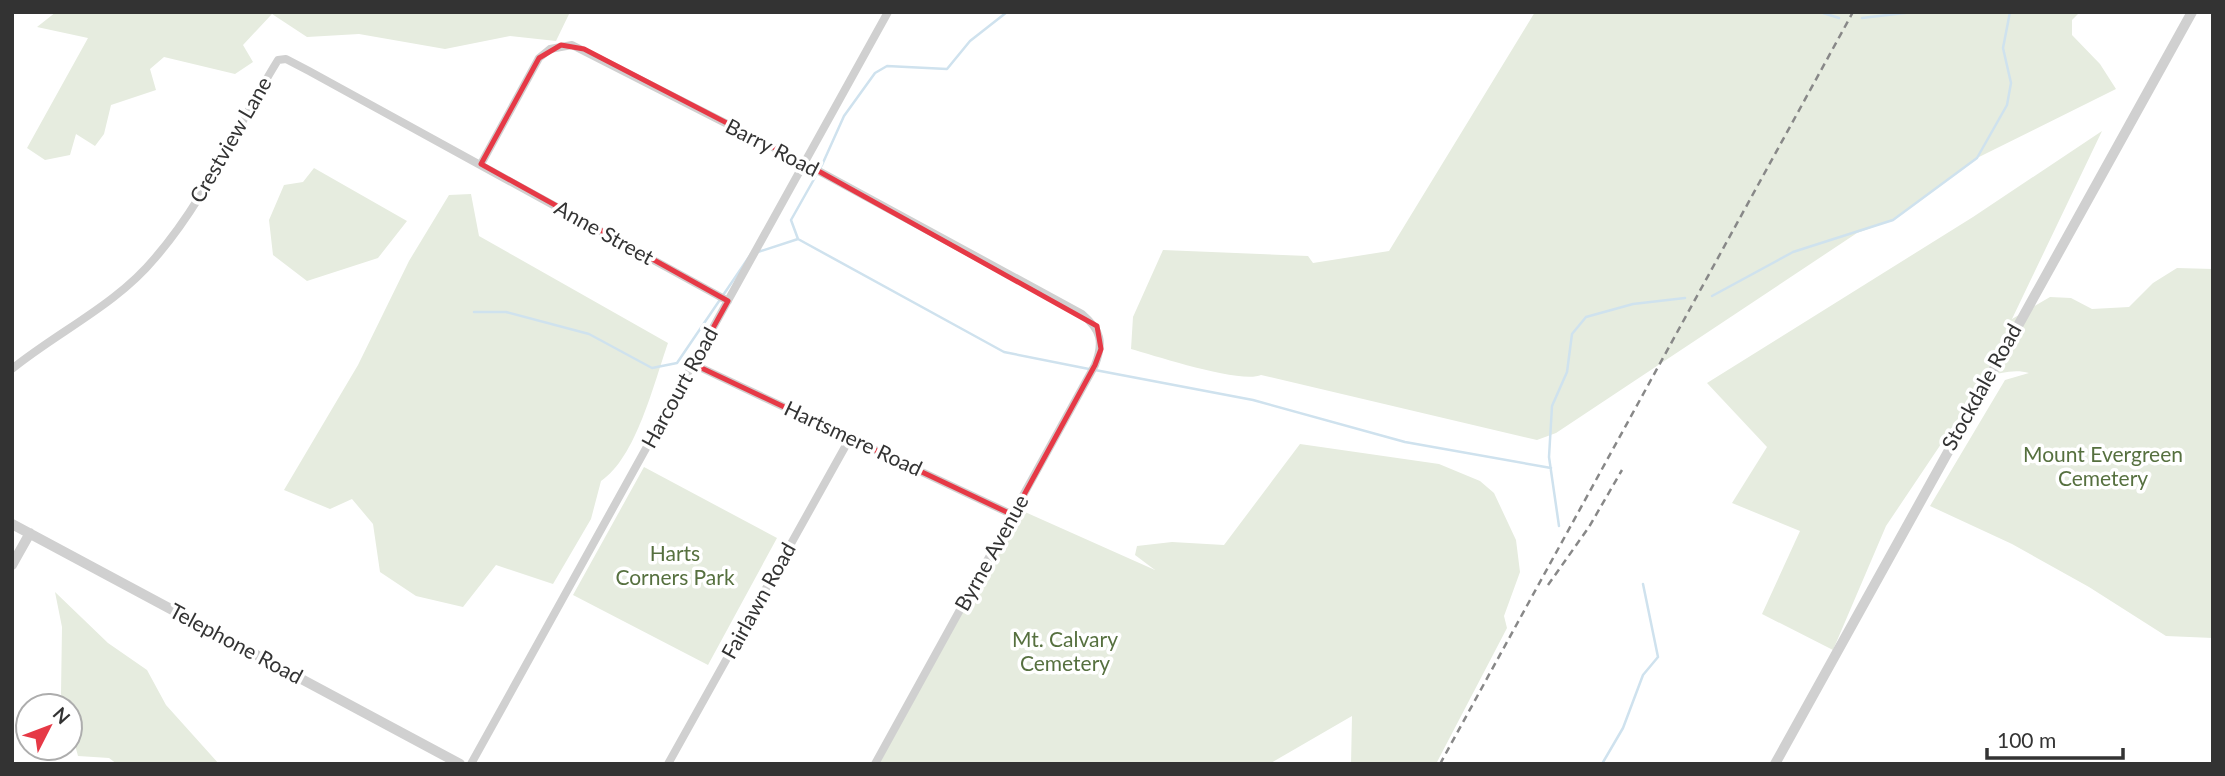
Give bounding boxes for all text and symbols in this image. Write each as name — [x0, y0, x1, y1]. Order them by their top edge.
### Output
street label: Crestview Lane — [184, 72, 276, 207]
street label: Barry Road — [722, 113, 824, 181]
street label: Anne Street — [551, 194, 659, 269]
street label: Stockdale Road — [1936, 319, 2026, 454]
street label: Harcourt Road — [635, 323, 722, 452]
street label: Hartsmere Road — [781, 395, 926, 480]
park label: Mount Evergreen Cemetery — [2023, 441, 2183, 490]
street label: Byrne Avenue — [949, 490, 1033, 615]
street label: Fairlawn Road — [715, 538, 800, 663]
park label: Harts Corners Park — [615, 540, 735, 589]
street label: Telephone Road — [166, 597, 308, 688]
park label: Mt. Calvary Cemetery — [1012, 626, 1118, 675]
north arrow — [14, 692, 84, 762]
text: N — [49, 702, 75, 728]
scale bar — [1987, 716, 2124, 760]
text: 100 m — [1997, 727, 2056, 752]

